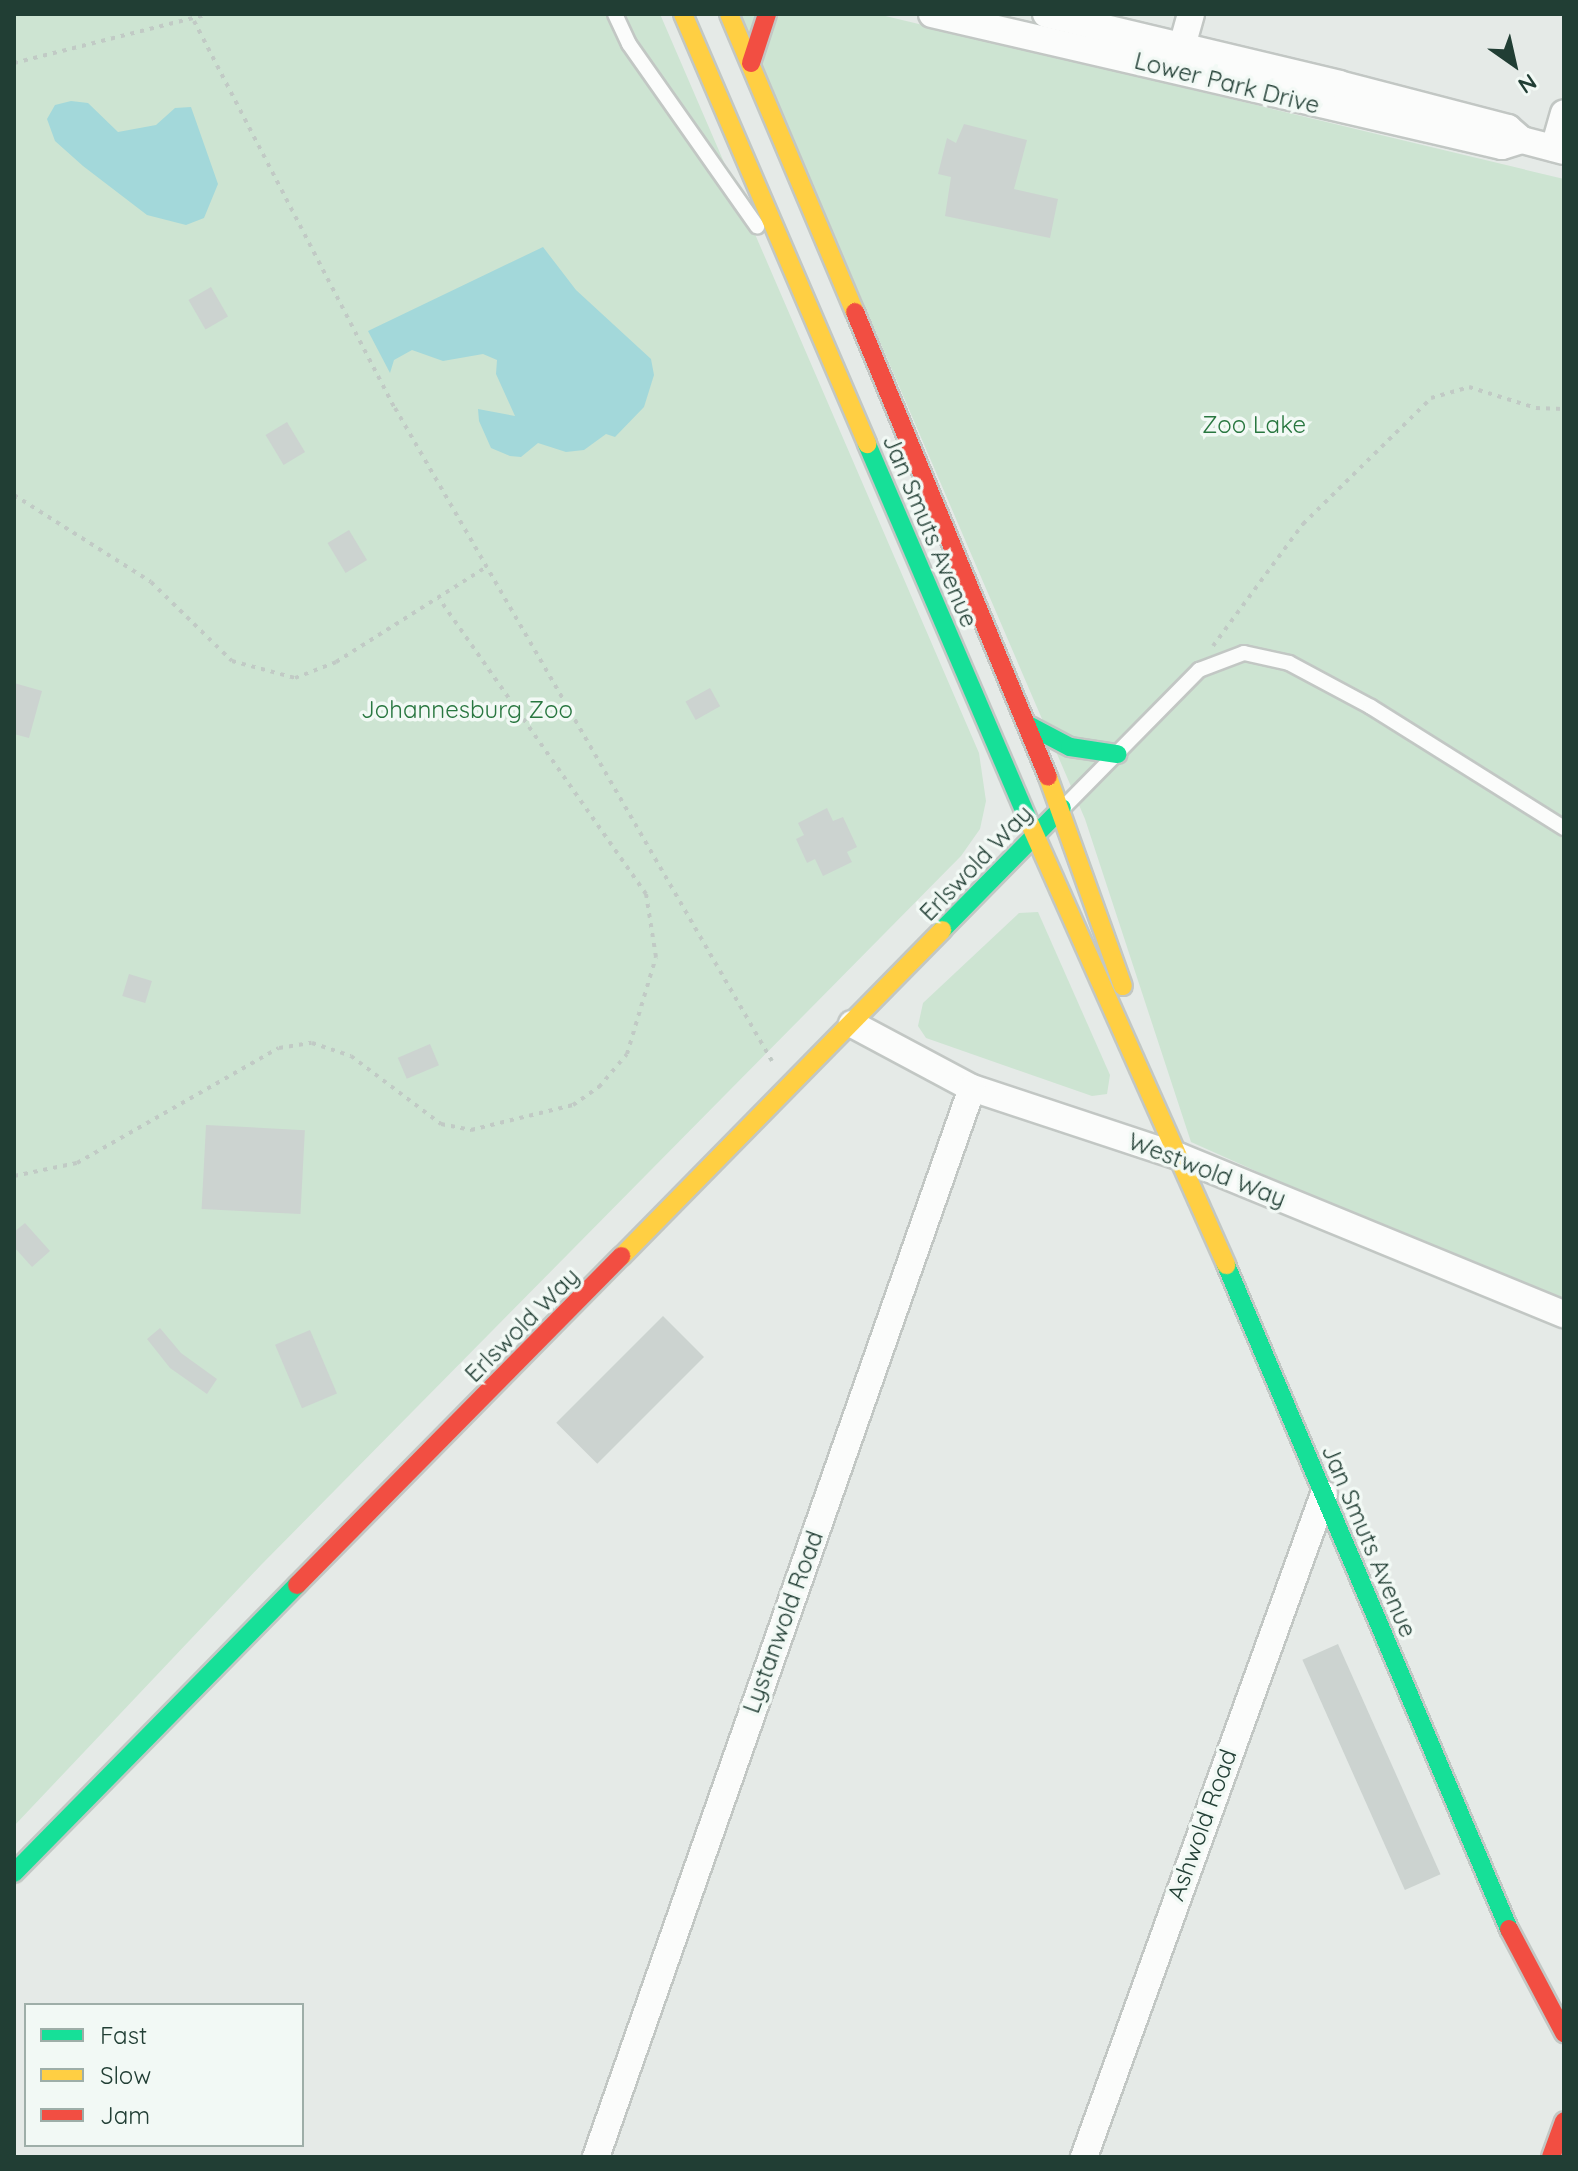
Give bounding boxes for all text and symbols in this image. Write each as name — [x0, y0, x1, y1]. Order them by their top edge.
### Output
north arrow — [1474, 24, 1554, 104]
street label: Lower Park Drive — [1131, 46, 1323, 120]
text: N — [1513, 68, 1542, 100]
park label: Zoo Lake — [1202, 411, 1306, 439]
street label: Jan Smuts Avenue — [876, 430, 984, 632]
park label: Johannesburg Zoo — [361, 696, 573, 724]
street label: Erlswold Way — [914, 799, 1038, 927]
street label: Westwold Way — [1124, 1127, 1290, 1213]
street label: Erlswold Way — [459, 1262, 585, 1388]
street label: Jan Smuts Avenue — [1315, 1440, 1423, 1642]
street label: Lystanwold Road — [737, 1527, 829, 1717]
street label: Ashwold Road — [1161, 1745, 1243, 1905]
legend — [24, 2003, 304, 2147]
text: Fast — [100, 2020, 147, 2050]
text: Slow — [100, 2060, 151, 2090]
text: Jam — [100, 2100, 150, 2130]

